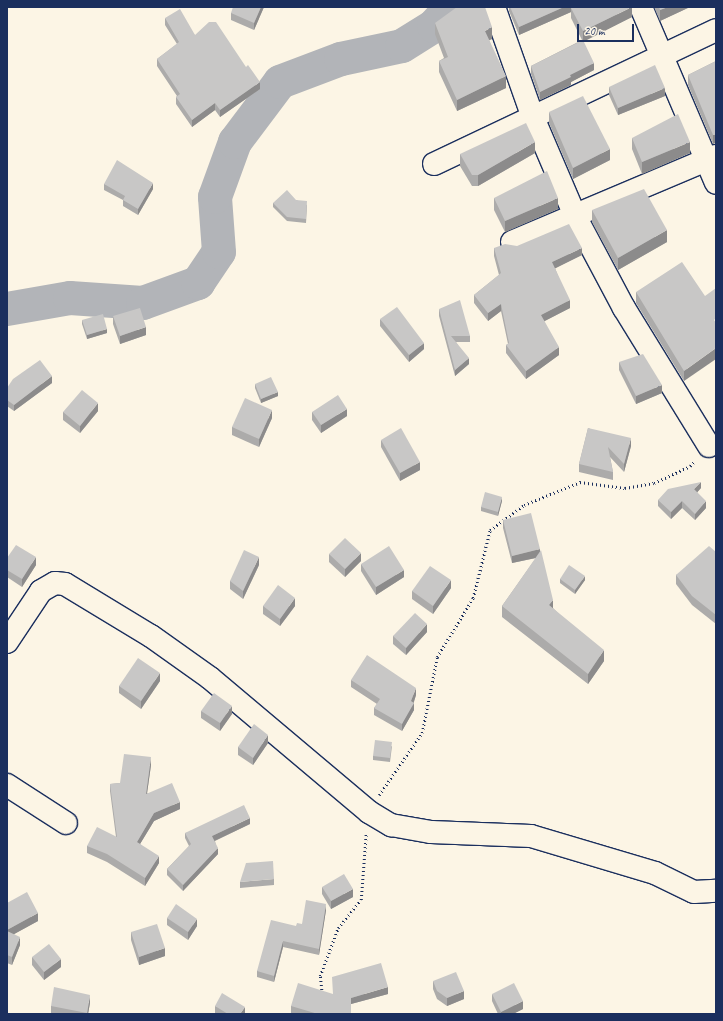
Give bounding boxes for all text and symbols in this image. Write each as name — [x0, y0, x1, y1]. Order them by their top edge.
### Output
scale bar — [579, 16, 636, 42]
text: 20 m — [584, 23, 604, 39]

